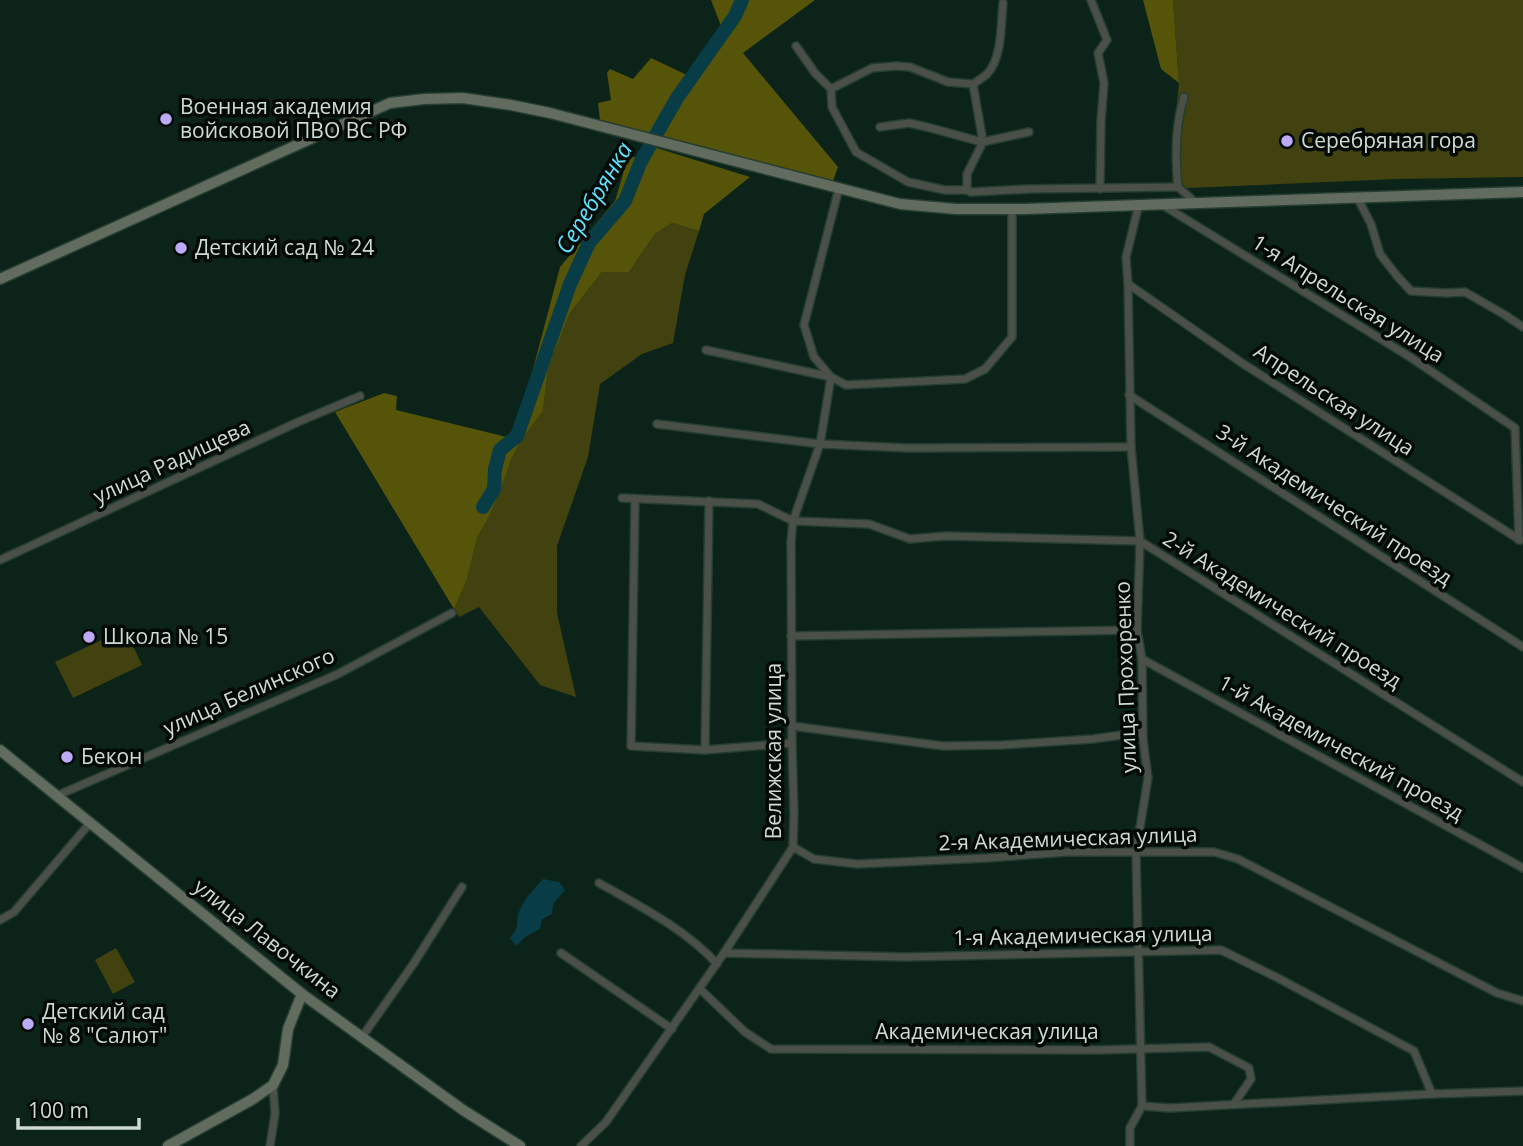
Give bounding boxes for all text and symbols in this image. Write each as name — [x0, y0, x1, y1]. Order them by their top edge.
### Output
place label: Военная академия войсковой ПВО ВС РФ — [180, 92, 407, 144]
marker: Военная академия войсковой ПВО ВС РФ — [158, 111, 174, 127]
place label: Серебряная гора — [1301, 126, 1476, 154]
marker: Серебряная гора — [1279, 133, 1295, 149]
water label: Серебрянка — [547, 136, 639, 259]
street label: 1-я Апрельская улица — [1247, 228, 1450, 369]
place label: Детский сад № 24 — [195, 233, 374, 261]
marker: Детский сад № 24 — [173, 240, 189, 256]
street label: Апрельская улица — [1249, 337, 1420, 461]
street label: улица Радищева — [89, 412, 255, 510]
street label: 3-й Академический проезд — [1211, 417, 1458, 591]
street label: 2-й Академический проезд — [1158, 524, 1407, 694]
street label: улица Прохоренко — [1108, 581, 1142, 773]
place label: Школа № 15 — [103, 622, 228, 650]
marker: Школа № 15 — [81, 629, 97, 645]
street label: улица Белинского — [159, 641, 339, 741]
street label: Велижская улица — [759, 663, 787, 839]
street label: 1-й Академический проезд — [1214, 668, 1469, 826]
place label: Бекон — [81, 742, 142, 770]
marker: Бекон — [59, 749, 75, 765]
street label: 2-я Академическая улица — [938, 819, 1198, 857]
street label: улица Лавочкина — [188, 872, 347, 1004]
street label: 1-я Академическая улица — [953, 919, 1213, 951]
place label: Детский сад № 8 "Салют" — [42, 997, 167, 1049]
marker: Детский сад № 8 "Салют" — [20, 1016, 36, 1032]
street label: Академическая улица — [875, 1017, 1099, 1045]
scale bar — [18, 1086, 138, 1130]
text: 100 m — [28, 1096, 89, 1124]

